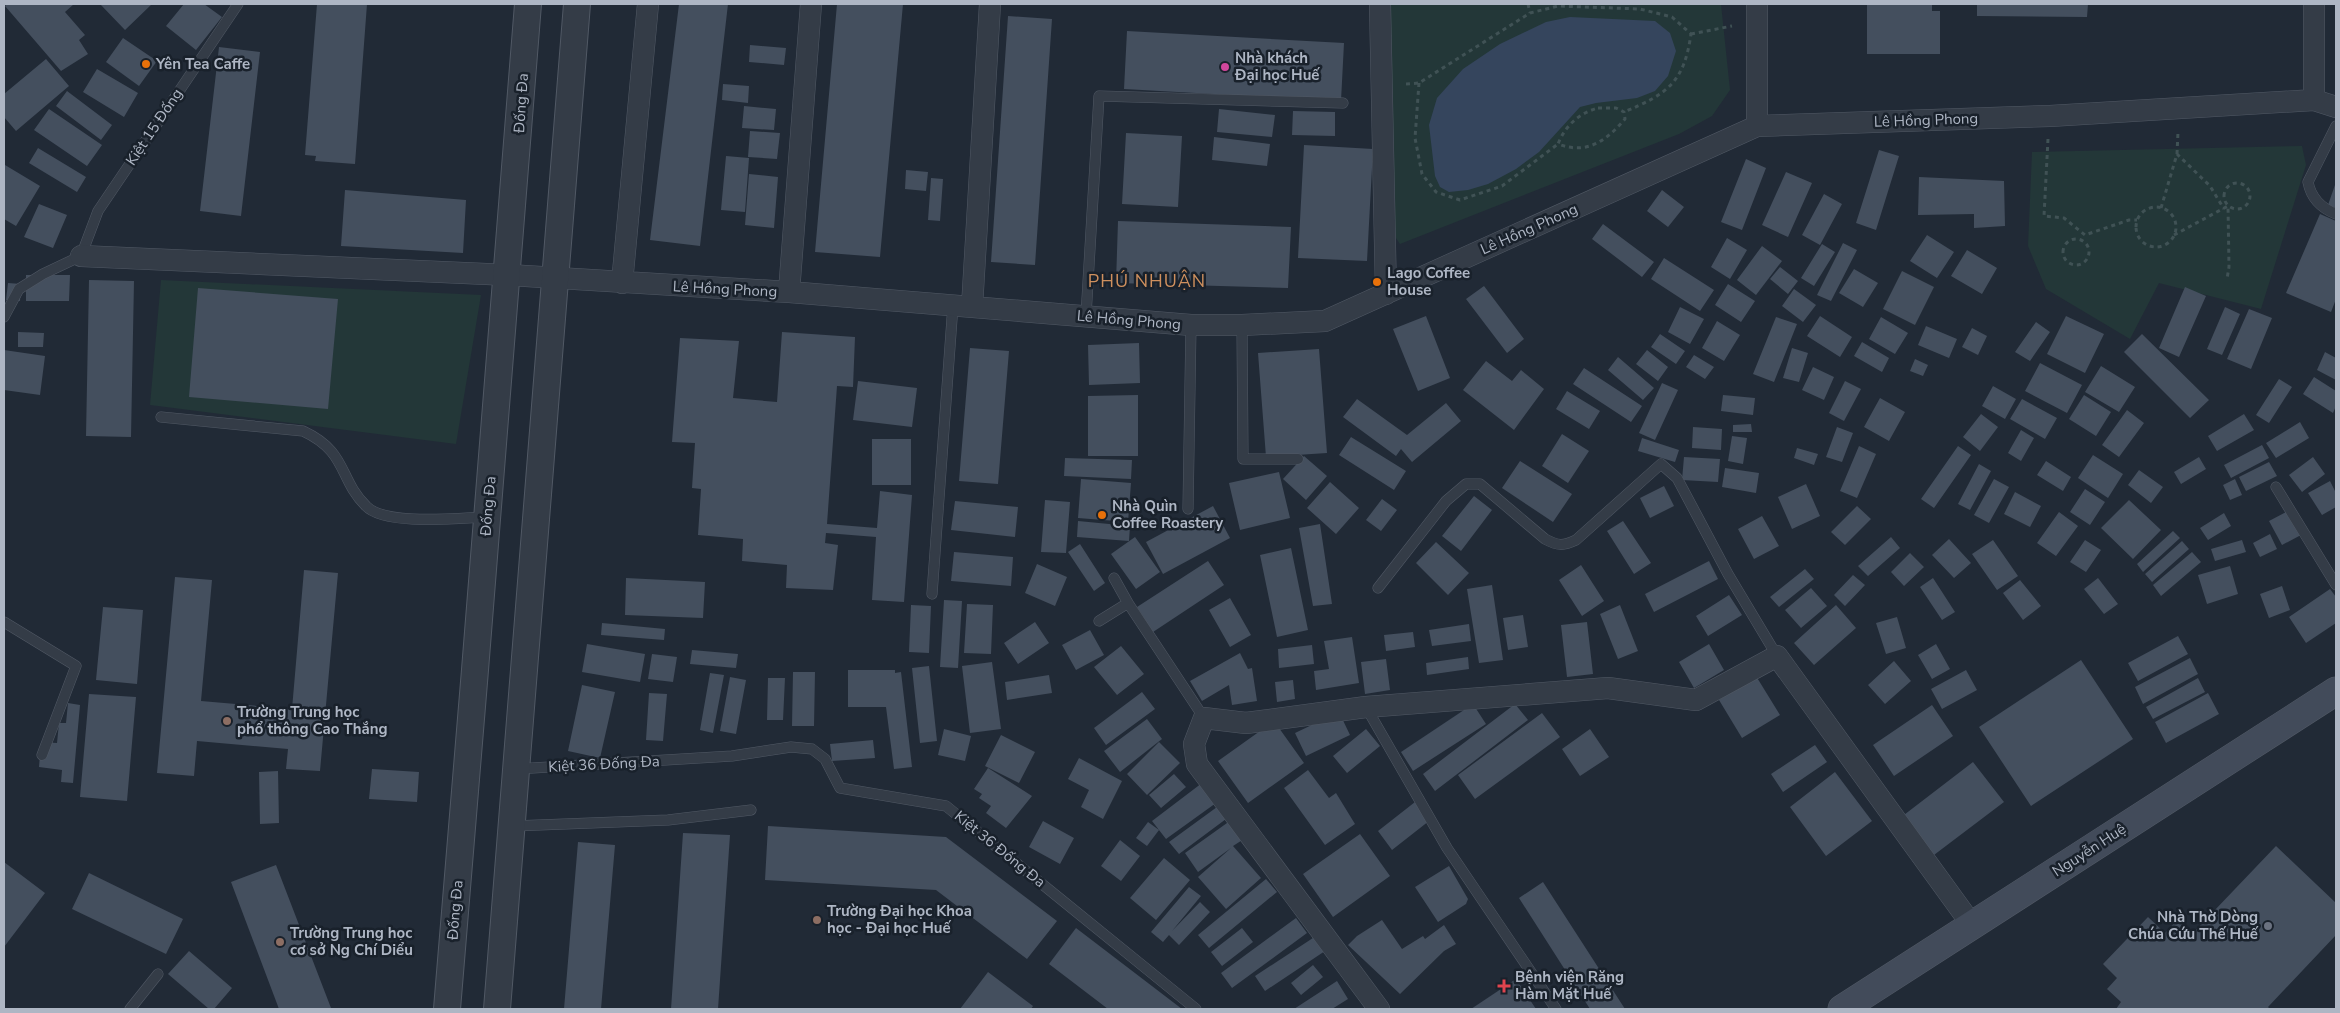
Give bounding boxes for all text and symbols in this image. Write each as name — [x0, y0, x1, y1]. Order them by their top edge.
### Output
place label: Nhà khách Đại học Huế — [1234, 48, 1320, 85]
place label: Yên Tea Caffe — [155, 54, 250, 74]
marker: Yên Tea Caffe — [140, 58, 152, 70]
marker: Nhà khách Đại học Huế — [1219, 61, 1231, 73]
street label: Đống Đa — [509, 73, 533, 134]
street label: Kiệt 15 Đống — [121, 85, 187, 169]
street label: Lê Hồng Phong — [1873, 108, 1979, 132]
street label: Lê Hồng Phong — [1477, 199, 1581, 259]
place label: Lago Coffee House — [1387, 263, 1470, 300]
district label: PHÚ NHUẬN — [1088, 269, 1206, 293]
street label: Lê Hồng Phong — [672, 276, 778, 302]
marker: Lago Coffee House — [1371, 276, 1383, 288]
street label: Lê Hồng Phong — [1076, 305, 1182, 335]
street label: Đống Đa — [475, 475, 501, 538]
place label: Nhà Quìn Coffee Roastery — [1112, 496, 1223, 533]
marker: Nhà Quìn Coffee Roastery — [1096, 509, 1108, 521]
place label: Trường Trung học phổ thông Cao Thắng — [237, 702, 387, 739]
marker: Trường Trung học phổ thông Cao Thắng — [221, 715, 233, 727]
street label: Kiệt 36 Đống Đa — [548, 751, 660, 777]
street label: Kiệt 36 Đống Đa — [950, 806, 1050, 892]
street label: Nguyễn Huệ — [2048, 819, 2130, 881]
street label: Đống Đa — [442, 879, 468, 942]
place label: Trường Đại học Khoa học - Đại học Huế — [827, 901, 972, 938]
place label: Nhà Thờ Dòng Chúa Cứu Thế Huế — [2128, 907, 2259, 944]
marker: Trường Đại học Khoa học - Đại học Huế — [811, 914, 823, 926]
marker: Nhà Thờ Dòng Chúa Cứu Thế Huế — [2262, 920, 2274, 932]
place label: Trường Trung học cơ sở Ng Chí Diểu — [290, 923, 413, 960]
marker: Trường Trung học cơ sở Ng Chí Diểu — [274, 936, 286, 948]
place label: Bệnh viện Răng Hàm Mặt Huế — [1515, 967, 1624, 1004]
marker: Bệnh viện Răng Hàm Mặt Huế — [1497, 979, 1511, 993]

